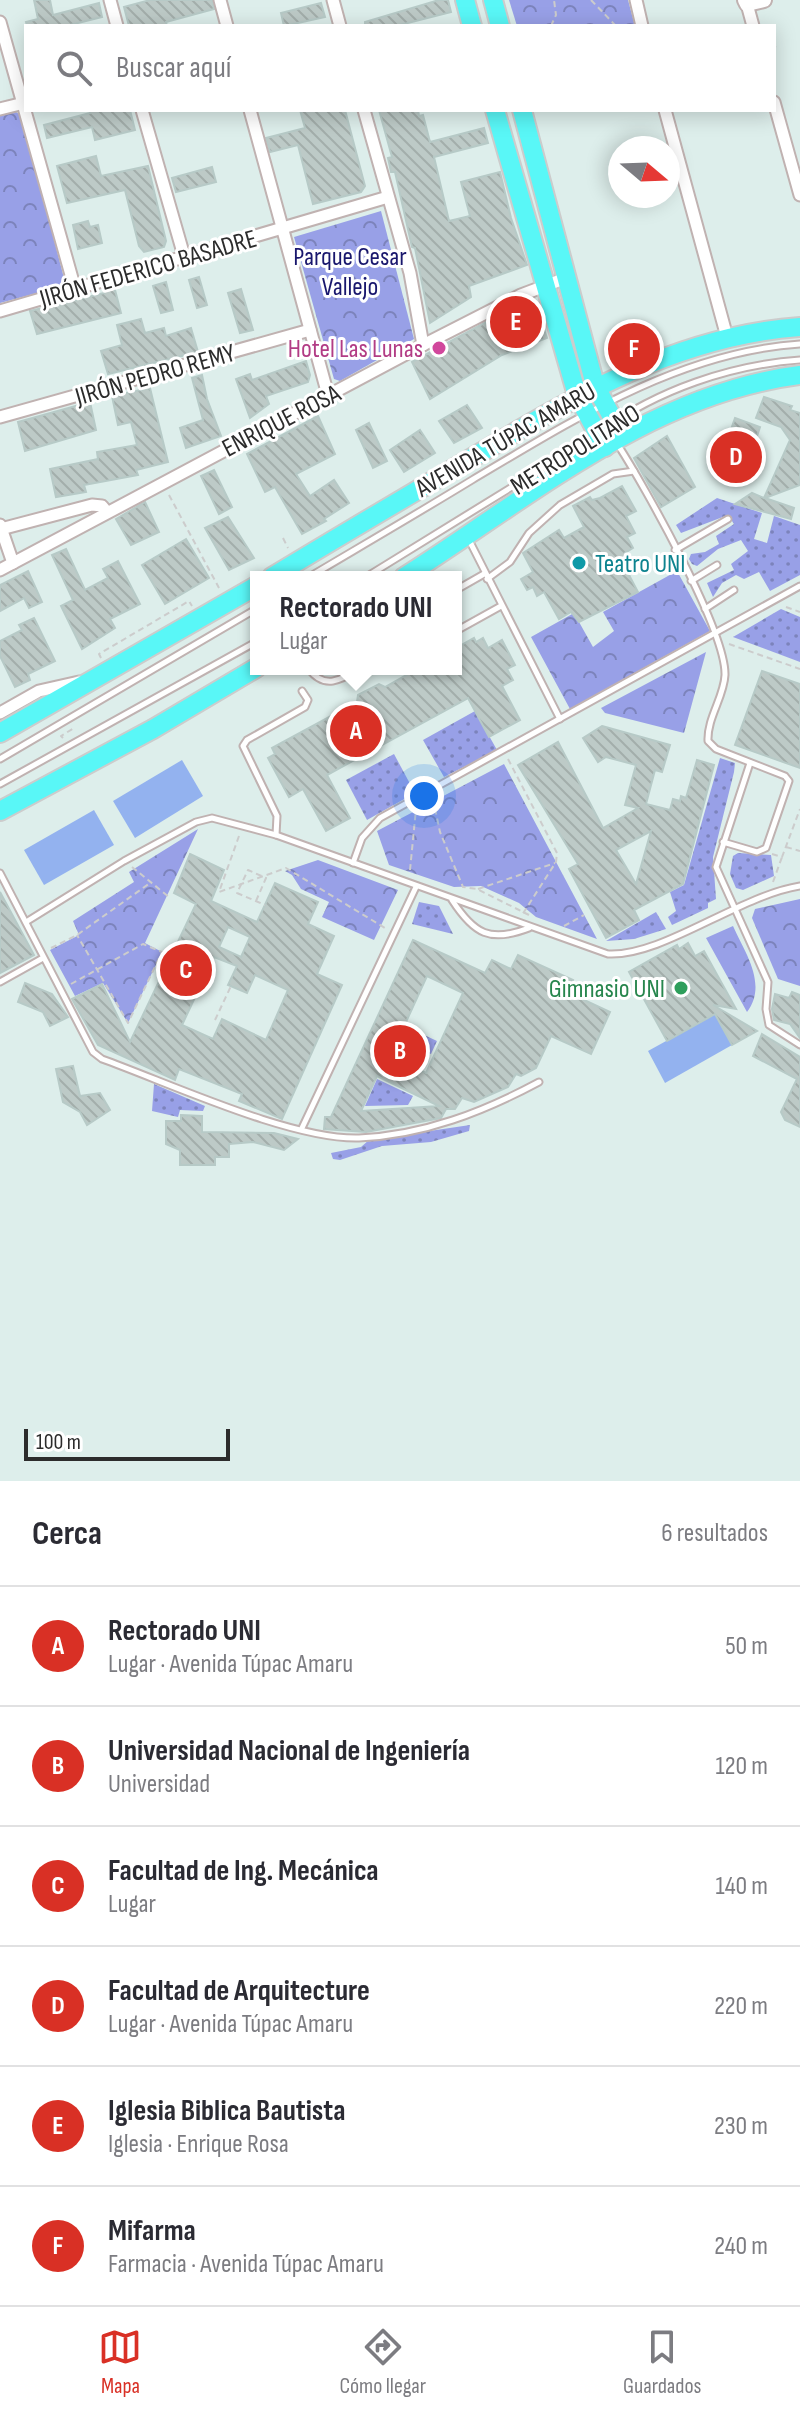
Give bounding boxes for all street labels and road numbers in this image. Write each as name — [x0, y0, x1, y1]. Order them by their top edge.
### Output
street label: JIRÓN FEDERICO BASADRE — [35, 224, 260, 316]
street label: JIRÓN PEDRO REMY — [71, 338, 239, 413]
street label: AVENIDA TÚPAC AMARU — [409, 376, 601, 505]
street label: ENRIQUE ROSA — [217, 378, 347, 464]
street label: METROPOLITANO — [505, 398, 646, 502]

